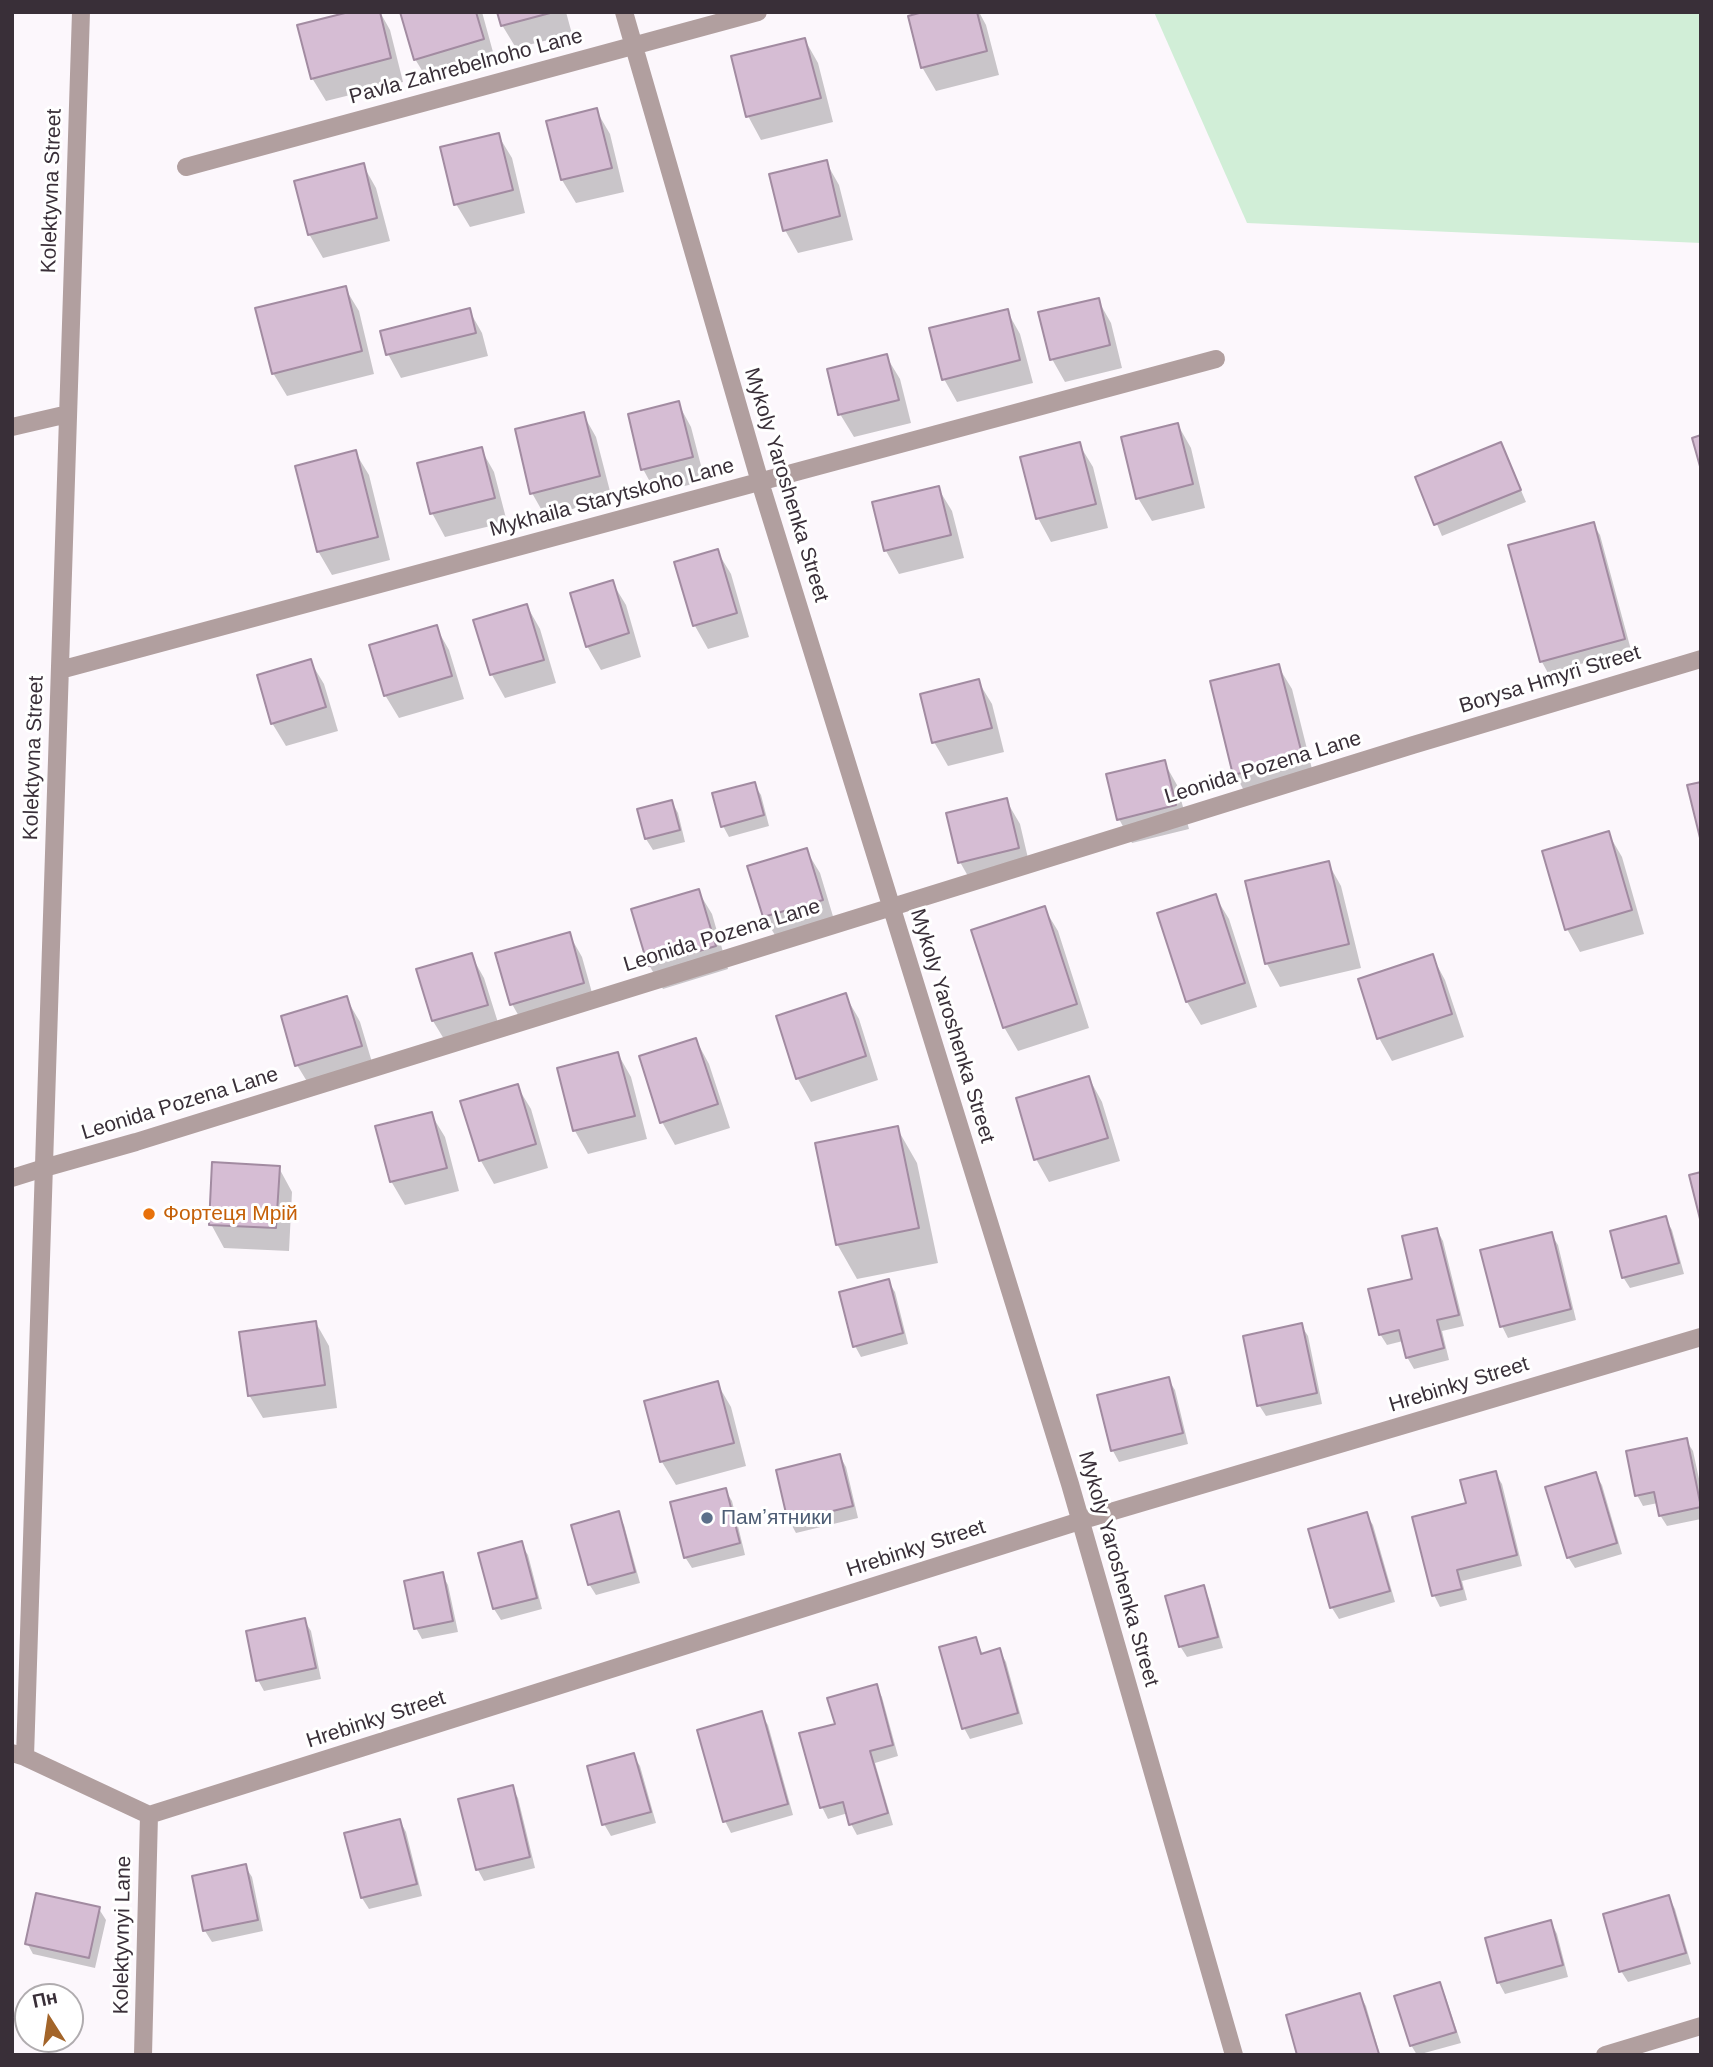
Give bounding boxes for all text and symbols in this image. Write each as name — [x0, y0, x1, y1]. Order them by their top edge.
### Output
street label: Pavla Zahrebelnoho Lane — [347, 24, 585, 110]
street label: Kolektyvna Street — [37, 108, 67, 274]
street label: Mykoly Yaroshenka Street — [738, 365, 834, 605]
street label: Mykhaila Starytskoho Lane — [487, 453, 737, 543]
street label: Borysa Hmyri Street — [1456, 640, 1644, 720]
street label: Kolektyvna Street — [19, 675, 49, 841]
street label: Leonida Pozena Lane — [1162, 726, 1364, 810]
street label: Leonida Pozena Lane — [621, 894, 823, 978]
street label: Mykoly Yaroshenka Street — [904, 906, 1000, 1146]
street label: Leonida Pozena Lane — [79, 1062, 281, 1146]
place label: Фортеця Мрій — [163, 1201, 298, 1227]
marker: Фортеця Мрій — [141, 1206, 157, 1222]
street label: Hrebinky Street — [1386, 1352, 1532, 1418]
street label: Mykoly Yaroshenka Street — [1072, 1448, 1164, 1690]
place label: Памʼятники — [721, 1505, 832, 1531]
marker: Памʼятники — [699, 1510, 715, 1526]
street label: Hrebinky Street — [843, 1515, 989, 1583]
street label: Hrebinky Street — [303, 1686, 449, 1754]
street label: Kolektyvnyi Lane — [109, 1855, 137, 2015]
north arrow — [14, 1983, 84, 2053]
text: Пн — [30, 1986, 59, 2012]

